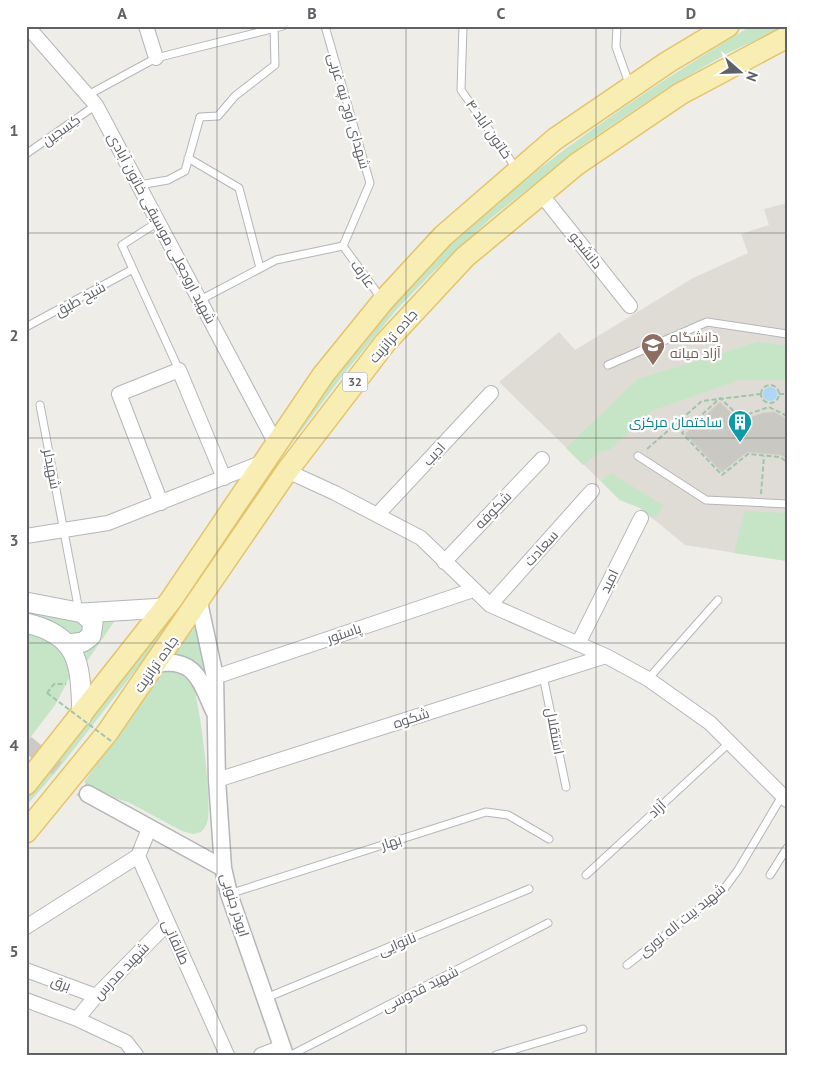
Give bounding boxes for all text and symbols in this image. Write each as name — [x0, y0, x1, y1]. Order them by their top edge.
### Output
text: A — [117, 3, 127, 23]
text: B — [307, 3, 317, 23]
text: C — [497, 3, 506, 23]
text: D — [686, 3, 696, 23]
north arrow — [716, 48, 766, 98]
street label: شهدای اوچ تپه غربی — [323, 51, 374, 171]
text: N — [742, 69, 762, 84]
street label: خاتون آباد ۴ — [462, 96, 516, 162]
street label: کِسِجین — [38, 110, 84, 150]
text: 1 — [9, 120, 19, 140]
street label: شهید اروجعلی موسیقی خاتون آبادی — [104, 129, 220, 327]
street label: دانشجو — [566, 228, 606, 272]
street label: عارف — [347, 256, 379, 292]
street label: شیخ طبق — [51, 278, 109, 320]
street label: جاده ترانزیت — [365, 305, 421, 367]
text: 2 — [9, 325, 19, 345]
place label: دانشگاه آزاد میانه — [670, 328, 721, 362]
school or university icon: دانشگاه آزاد میانه — [640, 332, 666, 366]
road number: 32 — [342, 372, 368, 392]
building icon: ساختمان مرکزی — [727, 409, 753, 443]
place label: ساختمان مرکزی — [629, 413, 722, 431]
street label: ادیب — [419, 438, 449, 470]
street label: شهیدلر — [39, 446, 65, 491]
street label: شکوفه — [471, 487, 515, 533]
street label: سعادت — [520, 526, 562, 570]
text: 3 — [9, 530, 19, 550]
street label: امید — [596, 566, 622, 596]
street label: پاستور — [323, 619, 364, 649]
street label: جاده ترانزیت — [130, 632, 182, 696]
street label: شکوه — [391, 704, 431, 732]
street label: استقلال — [542, 706, 568, 756]
text: 4 — [9, 735, 19, 755]
street label: آزاد — [644, 796, 670, 822]
street label: بهار — [377, 830, 404, 854]
street label: ابوذر جنوبی — [217, 871, 253, 939]
street label: شهید بیت اله نوری — [635, 879, 729, 961]
street label: طالقانی — [158, 917, 194, 967]
street label: نانوایی — [375, 928, 419, 960]
street label: شهید مدرس — [89, 938, 153, 1004]
text: 5 — [9, 941, 19, 961]
street label: شهید قدوسی — [379, 962, 461, 1016]
street label: برق — [49, 971, 73, 995]

